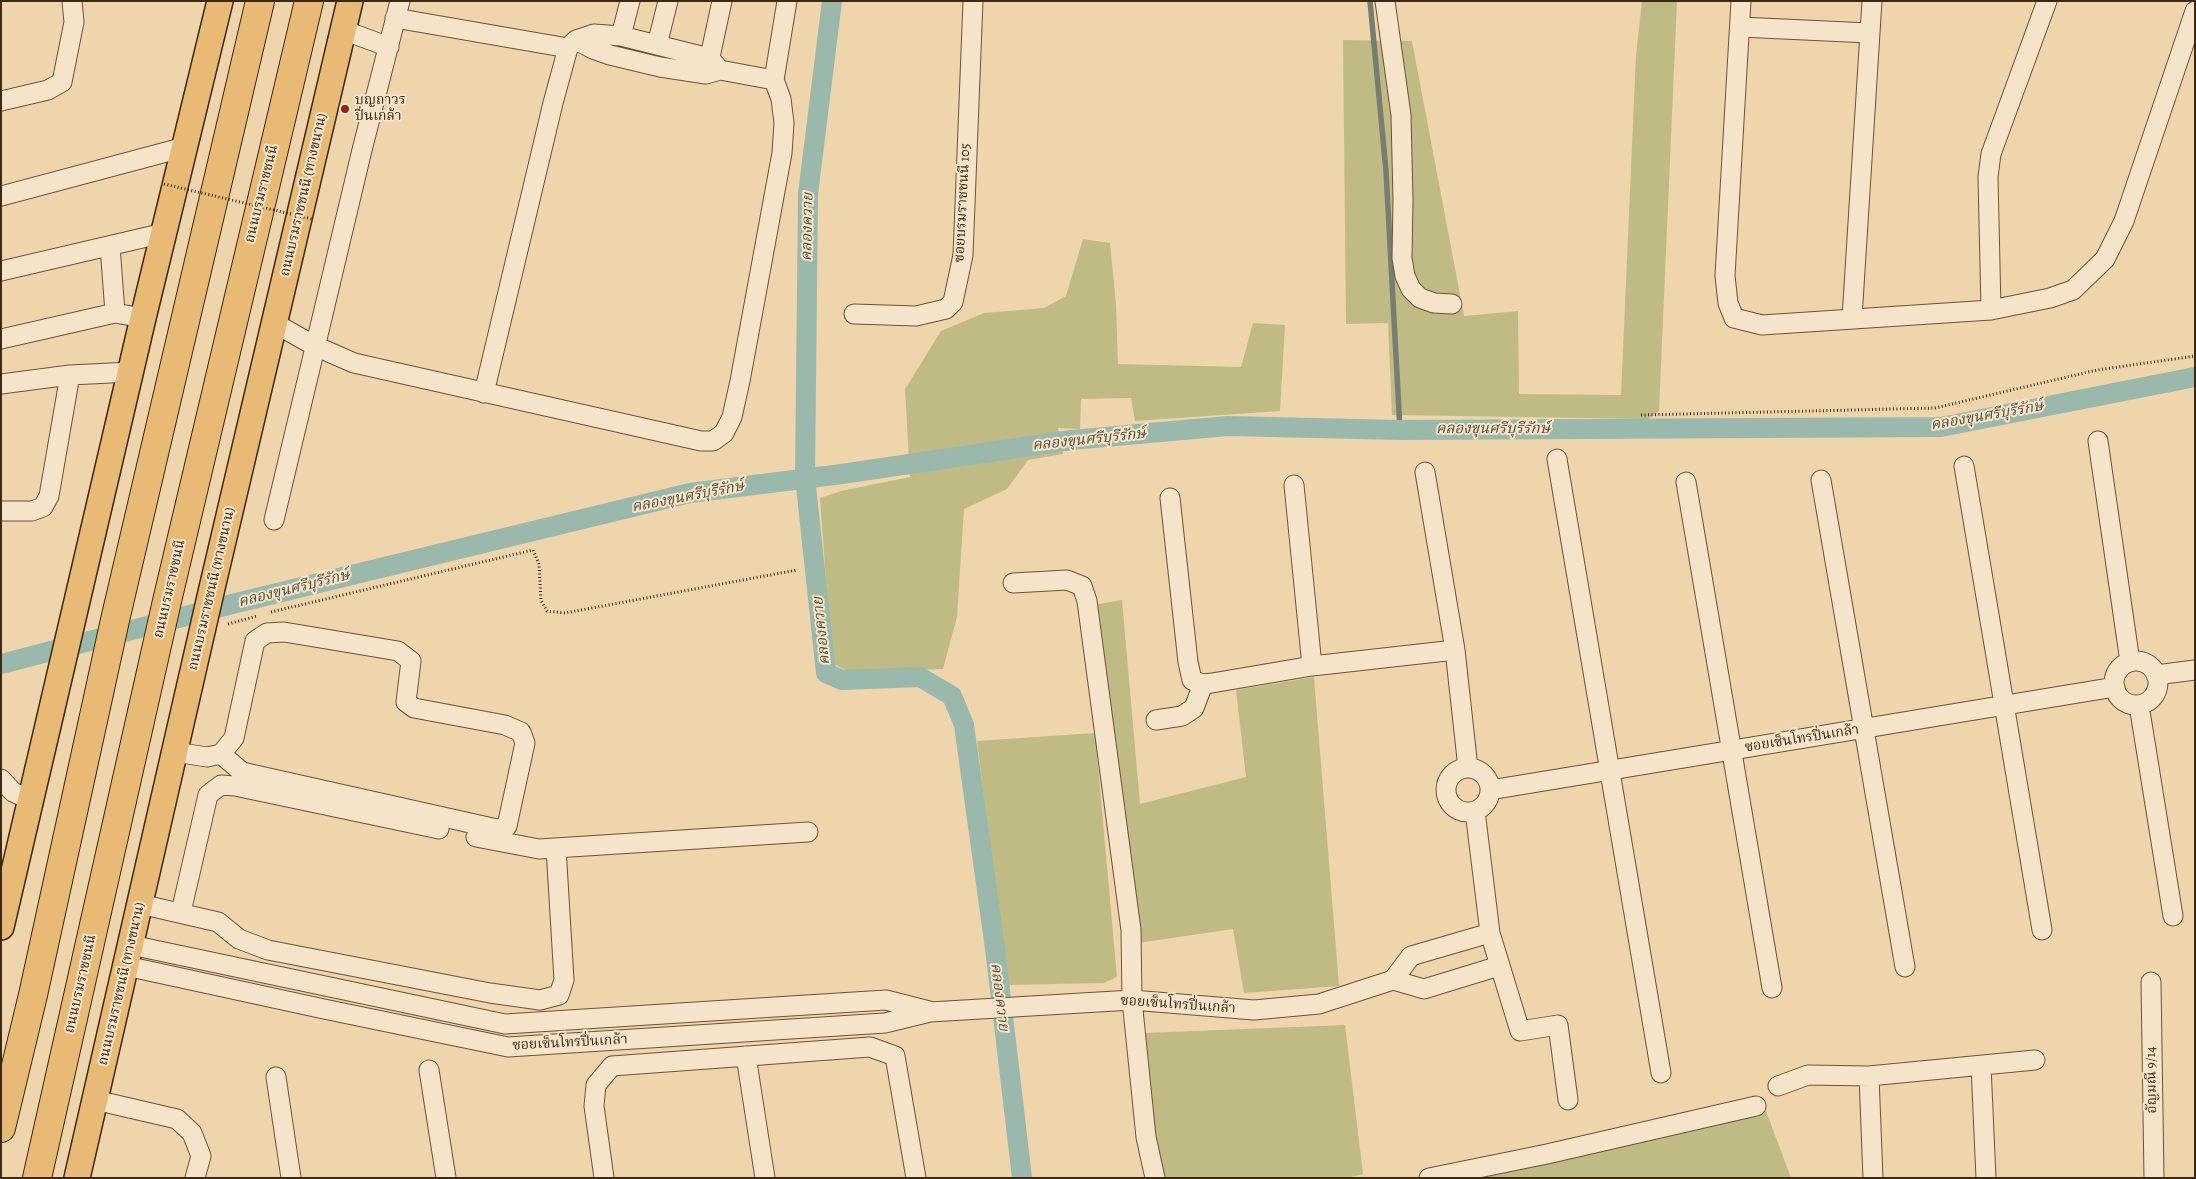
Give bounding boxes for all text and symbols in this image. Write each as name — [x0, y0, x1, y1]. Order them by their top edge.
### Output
place label: บุญถาวร ปิ่นเกล้า — [355, 93, 406, 125]
marker: บุญถาวร ปิ่นเกล้า — [339, 103, 351, 115]
street label: ถนนบรมราชชนนี (ทางขนาน) — [277, 112, 331, 278]
street label: ถนนบรมราชชนนี — [242, 143, 282, 245]
street label: ซอยบรมราชชนนี 105 — [951, 143, 975, 263]
water label: คลองควาย — [798, 193, 818, 261]
water label: คลองขุนศรีบุรีรักษ์ — [1929, 397, 2045, 435]
water label: คลองขุนศรีบุรีรักษ์ — [1436, 420, 1550, 438]
water label: คลองขุนศรีบุรีรักษ์ — [1031, 425, 1147, 455]
water label: คลองขุนศรีบุรีรักษ์ — [630, 477, 746, 517]
street label: ถนนบรมราชชนนี (ทางขนาน) — [185, 506, 239, 672]
street label: ถนนบรมราชชนนี — [151, 538, 189, 640]
water label: คลองขุนศรีบุรีรักษ์ — [236, 566, 352, 612]
water label: คลองควาย — [809, 596, 835, 666]
street label: ซอยเซ็นโทรปิ่นเกล้า — [1744, 722, 1860, 756]
street label: ถนนบรมราชชนนี (ทางขนาน) — [95, 901, 149, 1067]
street label: ถนนบรมราชชนนี — [62, 933, 100, 1035]
water label: คลองควาย — [986, 962, 1012, 1032]
street label: ซอยเซ็นโทรปิ่นเกล้า — [1120, 993, 1236, 1017]
street label: ซอยเซ็นโทรปิ่นเกล้า — [512, 1032, 628, 1054]
street label: อัญมณี 9/14 — [2143, 1046, 2161, 1114]

